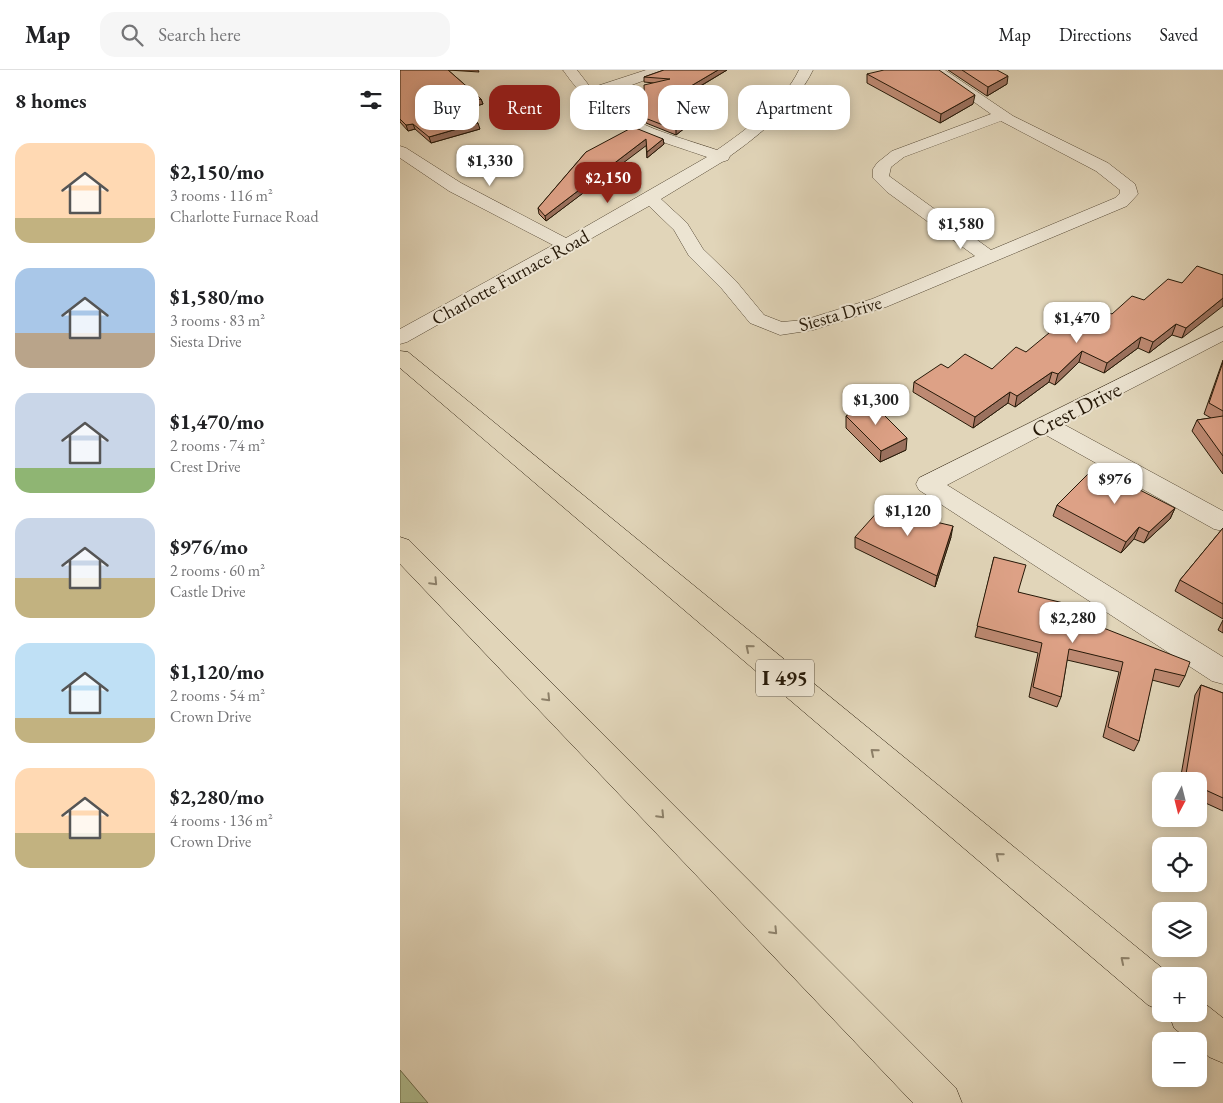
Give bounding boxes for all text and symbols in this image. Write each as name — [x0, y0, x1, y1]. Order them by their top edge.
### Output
search box — [100, 12, 450, 57]
text: Map — [25, 19, 70, 50]
icon: search — [118, 21, 146, 49]
text: Search here — [158, 22, 241, 47]
text: Map — [999, 23, 1031, 46]
text: Directions — [1059, 23, 1131, 46]
text: Saved — [1159, 23, 1198, 46]
chip: Buy — [415, 85, 479, 130]
chip: Rent — [489, 85, 560, 130]
chip: Filters — [570, 85, 648, 130]
chip: New — [658, 85, 728, 130]
chip: Apartment — [738, 85, 850, 130]
icon: filters — [357, 86, 385, 114]
text: 8 homes — [15, 87, 87, 114]
pin: $1,330 — [449, 144, 531, 187]
text: $1,330 — [467, 150, 513, 171]
text: $2,150/mo — [170, 158, 264, 185]
pin: $2,150 — [567, 162, 649, 204]
icon: home — [55, 163, 115, 223]
text: $2,150 — [585, 167, 631, 188]
text: 3 rooms · 116 m² — [170, 185, 273, 206]
text: Charlotte Furnace Road — [170, 206, 319, 227]
pin: $1,580 — [920, 208, 1002, 250]
text: $1,580 — [938, 213, 984, 234]
street label: Charlotte Furnace Road — [427, 224, 594, 331]
text: $1,580/mo — [170, 283, 264, 310]
icon: home — [55, 288, 115, 348]
street label: Siesta Drive — [796, 290, 884, 337]
pin: $1,470 — [1036, 302, 1118, 344]
text: $1,470 — [1054, 307, 1100, 328]
text: 3 rooms · 83 m² — [170, 310, 265, 331]
text: Siesta Drive — [170, 331, 242, 352]
street label: Crest Drive — [1026, 374, 1126, 444]
pin: $1,300 — [835, 384, 917, 426]
text: $1,300 — [853, 389, 899, 410]
text: $1,470/mo — [170, 408, 264, 435]
icon: home — [55, 413, 115, 473]
text: 2 rooms · 74 m² — [170, 435, 265, 456]
text: Crest Drive — [170, 456, 241, 477]
pin: $976 — [1085, 462, 1145, 505]
text: $976 — [1099, 468, 1131, 489]
pin: $1,120 — [867, 494, 949, 537]
text: $1,120 — [885, 500, 931, 521]
text: $976/mo — [170, 533, 248, 560]
icon: home — [55, 538, 115, 598]
text: 2 rooms · 60 m² — [170, 560, 265, 581]
one-way arrow — [428, 576, 437, 585]
text: Castle Drive — [170, 581, 245, 602]
pin: $2,280 — [1032, 602, 1114, 644]
text: $2,280 — [1050, 607, 1096, 628]
one-way arrow — [746, 645, 755, 654]
text: $1,120/mo — [170, 658, 264, 685]
road number: I 495 — [756, 660, 814, 696]
icon: home — [55, 663, 115, 723]
text: 2 rooms · 54 m² — [170, 685, 265, 706]
one-way arrow — [541, 692, 550, 701]
text: Crown Drive — [170, 706, 251, 727]
one-way arrow — [871, 750, 880, 758]
north arrow — [1152, 772, 1208, 828]
map controls — [1152, 772, 1207, 1087]
text: $2,280/mo — [170, 783, 264, 810]
icon: home — [55, 788, 115, 848]
one-way arrow — [655, 809, 664, 818]
text: 4 rooms · 136 m² — [170, 810, 273, 831]
text: Crown Drive — [170, 831, 251, 852]
button: locate — [1152, 837, 1207, 892]
one-way arrow — [996, 854, 1005, 862]
button: layers — [1152, 902, 1207, 957]
one-way arrow — [768, 925, 777, 934]
one-way arrow — [1121, 958, 1130, 966]
button: + — [1152, 967, 1207, 1022]
button: − — [1152, 1032, 1207, 1087]

